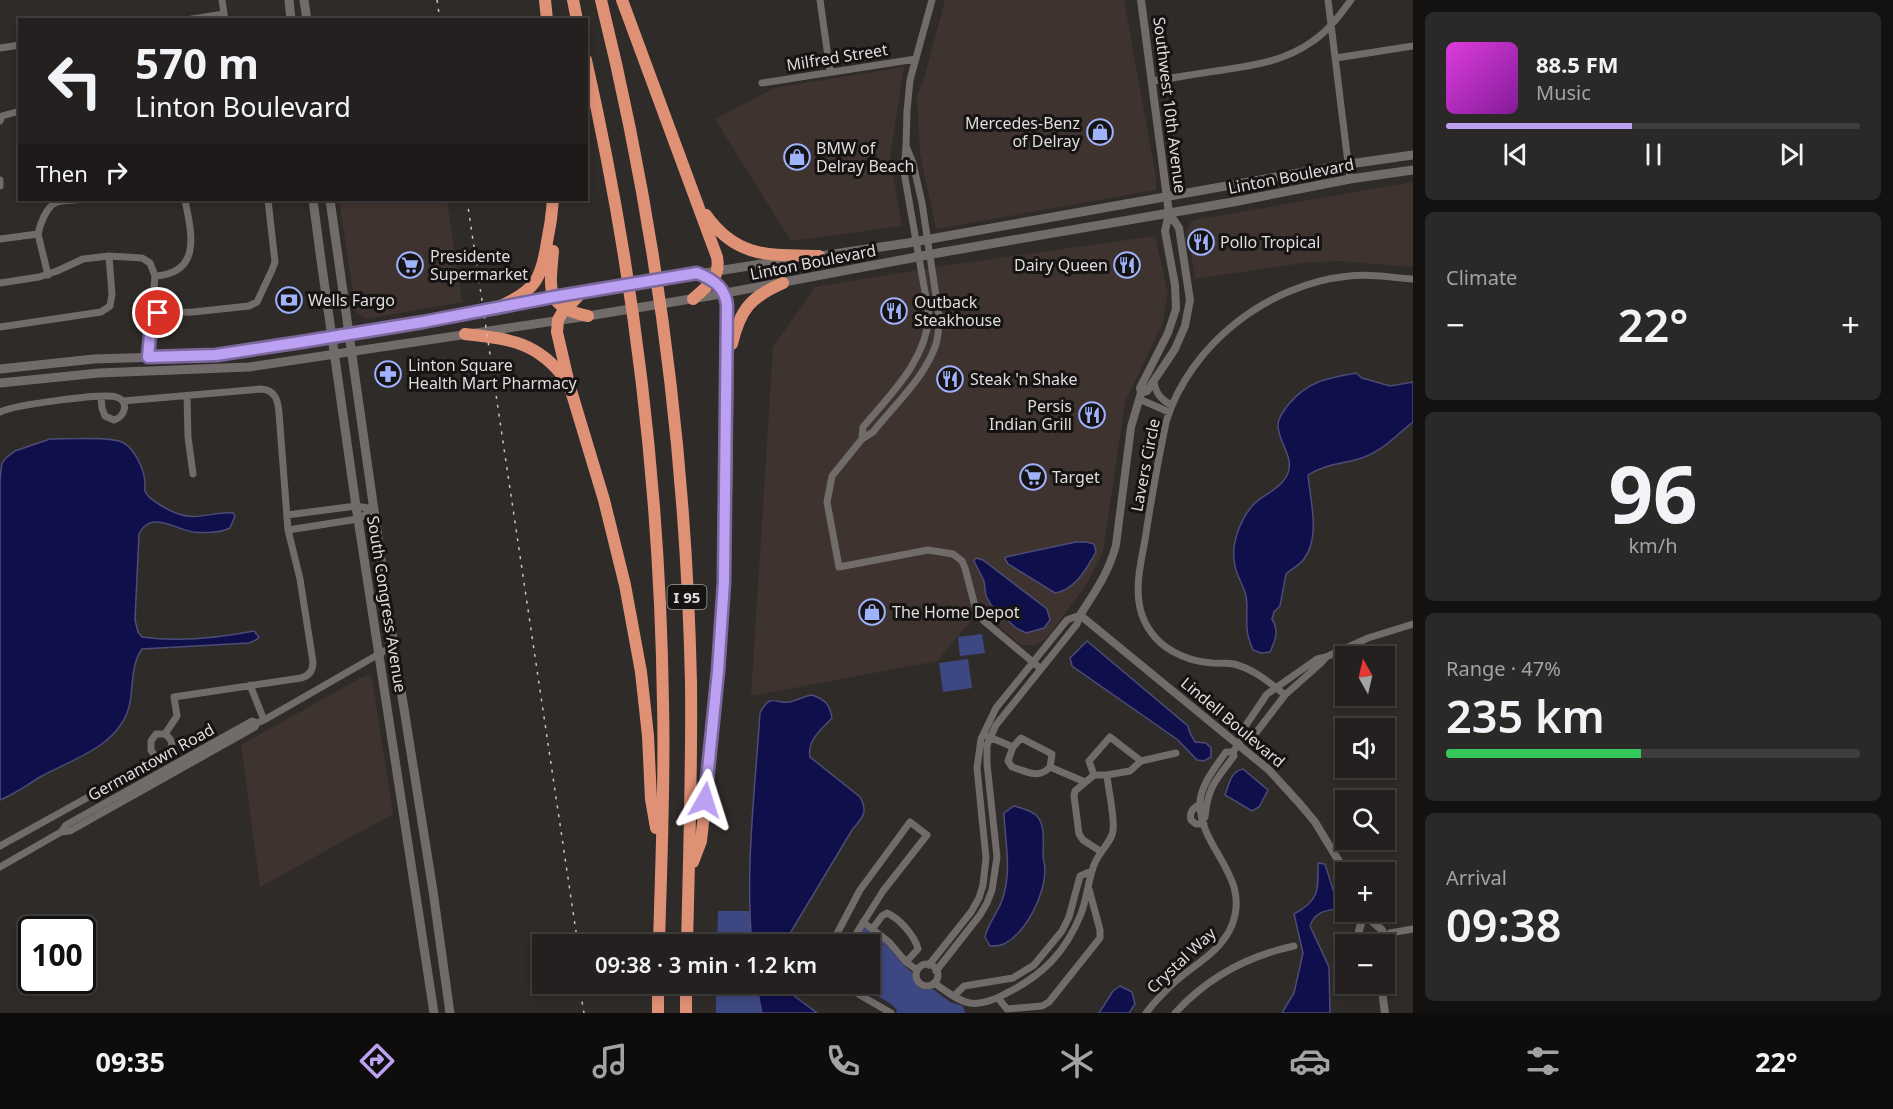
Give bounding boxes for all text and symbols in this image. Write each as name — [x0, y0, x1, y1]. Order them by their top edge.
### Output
street label: Southwest 10th Avenue — [1148, 16, 1192, 194]
text: 570 m — [135, 34, 259, 91]
street label: Milfred Street — [785, 38, 889, 76]
icon: left — [36, 42, 114, 120]
text: 88.5 FM — [1536, 49, 1618, 79]
text: Music — [1536, 79, 1591, 106]
text: Linton Boulevard — [135, 88, 351, 125]
place label: Mercedes-Benz of Delray — [965, 112, 1081, 152]
shop icon: Mercedes-Benz of Delray — [1085, 117, 1115, 147]
place label: BMW of Delray Beach — [816, 137, 914, 177]
icon: previous — [1499, 138, 1532, 171]
icon: pause — [1637, 138, 1670, 171]
icon: next — [1775, 138, 1808, 171]
shop icon: BMW of Delray Beach — [782, 142, 812, 172]
street label: Linton Boulevard — [1226, 153, 1356, 199]
icon: right — [100, 156, 133, 189]
text: Then — [36, 158, 88, 188]
restaurant icon: Pollo Tropical — [1186, 227, 1216, 257]
place label: Pollo Tropical — [1220, 231, 1320, 253]
street label: Linton Boulevard — [748, 239, 878, 285]
place label: Presidente Supermarket — [430, 245, 528, 285]
supermarket icon: Presidente Supermarket — [395, 250, 425, 280]
restaurant icon: Dairy Queen — [1112, 250, 1142, 280]
place label: Dairy Queen — [1014, 254, 1108, 276]
text: Climate — [1446, 264, 1517, 291]
bank icon: Wells Fargo — [274, 285, 304, 315]
pin — [132, 287, 183, 338]
place label: Wells Fargo — [308, 289, 395, 311]
place label: Outback Steakhouse — [914, 291, 1001, 331]
text: 22° — [1618, 294, 1688, 355]
icon: arrive — [141, 296, 174, 329]
restaurant icon: Outback Steakhouse — [879, 296, 909, 326]
text: − — [1446, 302, 1465, 347]
text: + — [1841, 302, 1860, 347]
place label: Linton Square Health Mart Pharmacy — [408, 354, 578, 394]
pharmacy icon: Linton Square Health Mart Pharmacy — [373, 359, 403, 389]
restaurant icon: Steak 'n Shake — [935, 364, 965, 394]
place label: Steak 'n Shake — [970, 368, 1078, 390]
place label: Persis Indian Grill — [989, 395, 1072, 435]
restaurant icon: Persis Indian Grill — [1077, 400, 1107, 430]
street label: Lavers Circle — [1125, 417, 1165, 513]
text: 96 — [1608, 440, 1698, 546]
supermarket icon: Target — [1018, 462, 1048, 492]
place label: Target — [1052, 466, 1100, 488]
street label: South Congress Avenue — [362, 514, 412, 694]
text: km/h — [1628, 532, 1678, 559]
road number: I 95 — [668, 585, 706, 609]
shop icon: The Home Depot — [857, 597, 887, 627]
place label: The Home Depot — [892, 601, 1020, 623]
north arrow — [1335, 646, 1395, 706]
map controls — [1335, 646, 1395, 994]
text: Range · 47% — [1446, 655, 1561, 682]
street label: Lindell Boulevard — [1176, 672, 1290, 772]
text: 235 km — [1446, 685, 1605, 746]
street label: Germantown Road — [84, 718, 218, 806]
button: sound — [1335, 718, 1395, 778]
position arrow — [673, 768, 737, 832]
button: search — [1335, 790, 1395, 850]
button: + — [1335, 862, 1395, 922]
text: Arrival — [1446, 864, 1507, 891]
text: 09:38 — [1446, 894, 1561, 955]
speed limit sign: 100 — [18, 916, 96, 994]
street label: Crystal Way — [1142, 922, 1221, 998]
button: − — [1335, 934, 1395, 994]
text: 09:38 · 3 min · 1.2 km — [595, 949, 817, 979]
icon: directions — [356, 1040, 398, 1082]
icon: music — [589, 1040, 631, 1082]
icon: phone — [822, 1040, 864, 1082]
icon: climate — [1056, 1040, 1098, 1082]
icon: car — [1289, 1040, 1331, 1082]
icon: filters — [1522, 1040, 1564, 1082]
text: 09:35 — [96, 1043, 165, 1080]
text: 22° — [1755, 1043, 1797, 1080]

